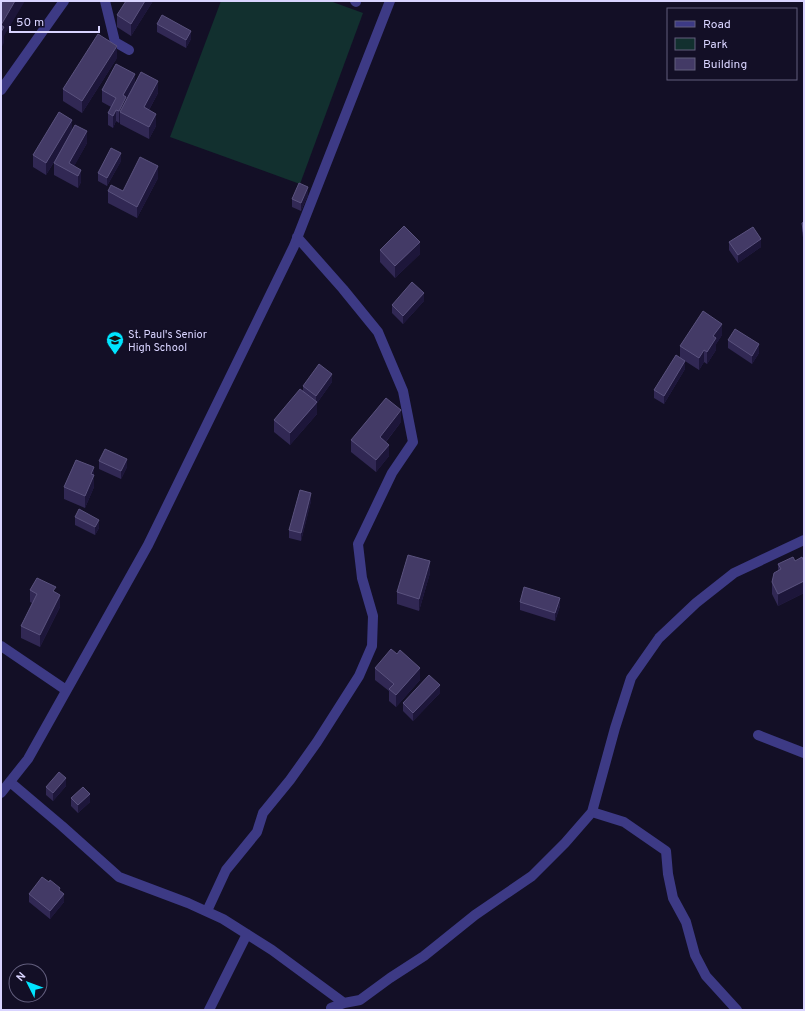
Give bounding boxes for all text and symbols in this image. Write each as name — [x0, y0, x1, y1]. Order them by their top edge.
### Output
scale bar — [10, 8, 99, 34]
legend — [667, 8, 797, 80]
text: 50 m — [16, 15, 44, 31]
text: Road — [703, 17, 731, 33]
text: Park — [703, 37, 728, 53]
text: Building — [703, 57, 747, 73]
place label: St. Paul's Senior High School — [128, 328, 208, 355]
school or university icon: St. Paul's Senior High School — [105, 330, 125, 355]
north arrow — [8, 963, 48, 1003]
text: N — [13, 969, 29, 985]

